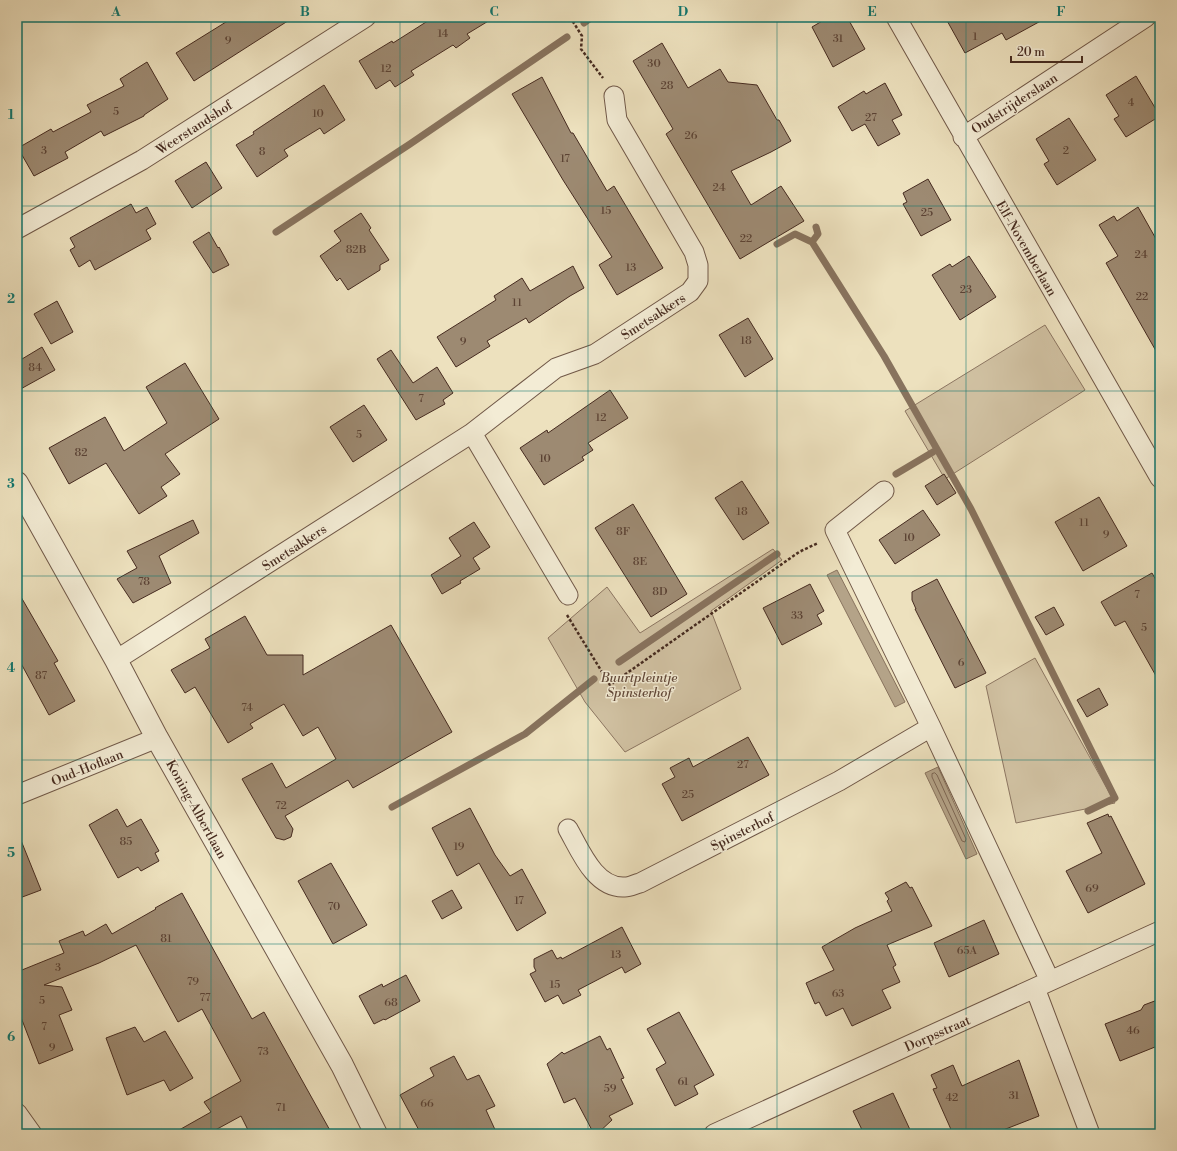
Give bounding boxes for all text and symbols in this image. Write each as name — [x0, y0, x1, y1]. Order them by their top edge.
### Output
text: A — [110, 4, 121, 20]
text: B — [300, 4, 310, 20]
text: C — [489, 4, 499, 20]
text: D — [678, 4, 688, 20]
text: E — [867, 4, 877, 20]
text: F — [1056, 4, 1066, 20]
house number: 14 — [438, 27, 449, 41]
house number: 1 — [973, 30, 978, 44]
house number: 31 — [833, 32, 844, 46]
house number: 9 — [225, 34, 232, 48]
scale bar — [1011, 38, 1082, 64]
text: 20 m — [1017, 45, 1045, 60]
house number: 30 — [647, 57, 661, 71]
house number: 12 — [380, 62, 392, 76]
street label: Oudstrijderslaan — [968, 70, 1061, 138]
house number: 28 — [660, 79, 674, 93]
house number: 4 — [1128, 96, 1135, 110]
street label: Weerstandshof — [153, 97, 237, 159]
house number: 5 — [113, 105, 119, 119]
text: 1 — [8, 107, 15, 123]
house number: 10 — [312, 107, 324, 121]
house number: 27 — [865, 111, 877, 125]
house number: 26 — [685, 129, 698, 143]
house number: 3 — [41, 144, 47, 158]
house number: 2 — [1063, 144, 1069, 158]
house number: 8 — [259, 145, 266, 159]
house number: 17 — [560, 152, 570, 166]
house number: 24 — [713, 181, 726, 195]
street label: Elf-Novemberlaan — [992, 198, 1060, 299]
house number: 15 — [601, 204, 611, 218]
house number: 25 — [921, 206, 933, 220]
house number: 22 — [740, 232, 752, 246]
house number: 82B — [346, 243, 367, 257]
house number: 24 — [1135, 248, 1148, 262]
house number: 13 — [626, 261, 636, 275]
house number: 23 — [960, 283, 972, 297]
street label: Smetsakkers — [618, 290, 689, 344]
house number: 22 — [1136, 290, 1148, 304]
text: 2 — [7, 291, 15, 307]
house number: 11 — [512, 296, 522, 310]
house number: 18 — [740, 334, 752, 348]
house number: 9 — [460, 335, 467, 349]
house number: 84 — [28, 361, 42, 375]
house number: 7 — [418, 392, 424, 406]
house number: 12 — [595, 411, 607, 425]
house number: 5 — [356, 428, 362, 442]
house number: 82 — [74, 446, 88, 460]
house number: 10 — [539, 452, 551, 466]
text: 3 — [7, 476, 15, 492]
house number: 18 — [736, 505, 748, 519]
house number: 11 — [1079, 516, 1089, 530]
street label: Smetsakkers — [259, 521, 330, 575]
house number: 8F — [616, 525, 630, 539]
house number: 9 — [1103, 528, 1110, 542]
house number: 10 — [903, 531, 915, 545]
house number: 8E — [633, 555, 648, 569]
house number: 78 — [138, 575, 150, 589]
house number: 8D — [652, 585, 668, 599]
house number: 7 — [1134, 588, 1140, 602]
house number: 33 — [791, 609, 803, 623]
house number: 5 — [1141, 621, 1147, 635]
house number: 6 — [958, 656, 965, 670]
text: 4 — [7, 660, 16, 676]
house number: 87 — [35, 669, 48, 683]
park label: Buurtpleintje Spinsterhof — [600, 670, 677, 701]
house number: 74 — [241, 701, 253, 715]
street label: Oud-Hoflaan — [49, 746, 126, 790]
street label: Koning-Albertlaan — [162, 757, 230, 862]
house number: 27 — [737, 758, 749, 772]
house number: 25 — [682, 788, 694, 802]
house number: 72 — [275, 799, 287, 813]
street label: Spinsterhof — [708, 809, 778, 855]
house number: 85 — [120, 835, 132, 849]
house number: 19 — [453, 840, 465, 854]
text: 5 — [7, 845, 15, 861]
house number: 69 — [1085, 882, 1099, 896]
house number: 17 — [514, 894, 524, 908]
house number: 70 — [328, 900, 340, 914]
house number: 81 — [160, 932, 172, 946]
house number: 65A — [957, 944, 978, 958]
house number: 13 — [611, 948, 621, 962]
house number: 3 — [55, 961, 61, 975]
house number: 79 — [187, 975, 199, 989]
house number: 15 — [550, 978, 560, 992]
house number: 63 — [832, 987, 844, 1001]
house number: 77 — [199, 991, 211, 1005]
house number: 5 — [39, 994, 45, 1008]
house number: 68 — [384, 996, 398, 1010]
street label: Dorpsstraat — [902, 1012, 973, 1056]
house number: 7 — [41, 1020, 47, 1034]
house number: 46 — [1126, 1024, 1140, 1038]
text: 6 — [7, 1029, 15, 1045]
house number: 9 — [49, 1041, 56, 1055]
house number: 73 — [257, 1045, 269, 1059]
house number: 61 — [677, 1075, 689, 1089]
house number: 59 — [604, 1082, 617, 1096]
house number: 31 — [1009, 1089, 1020, 1103]
house number: 42 — [946, 1091, 958, 1105]
house number: 66 — [420, 1097, 434, 1111]
house number: 71 — [276, 1101, 287, 1115]

